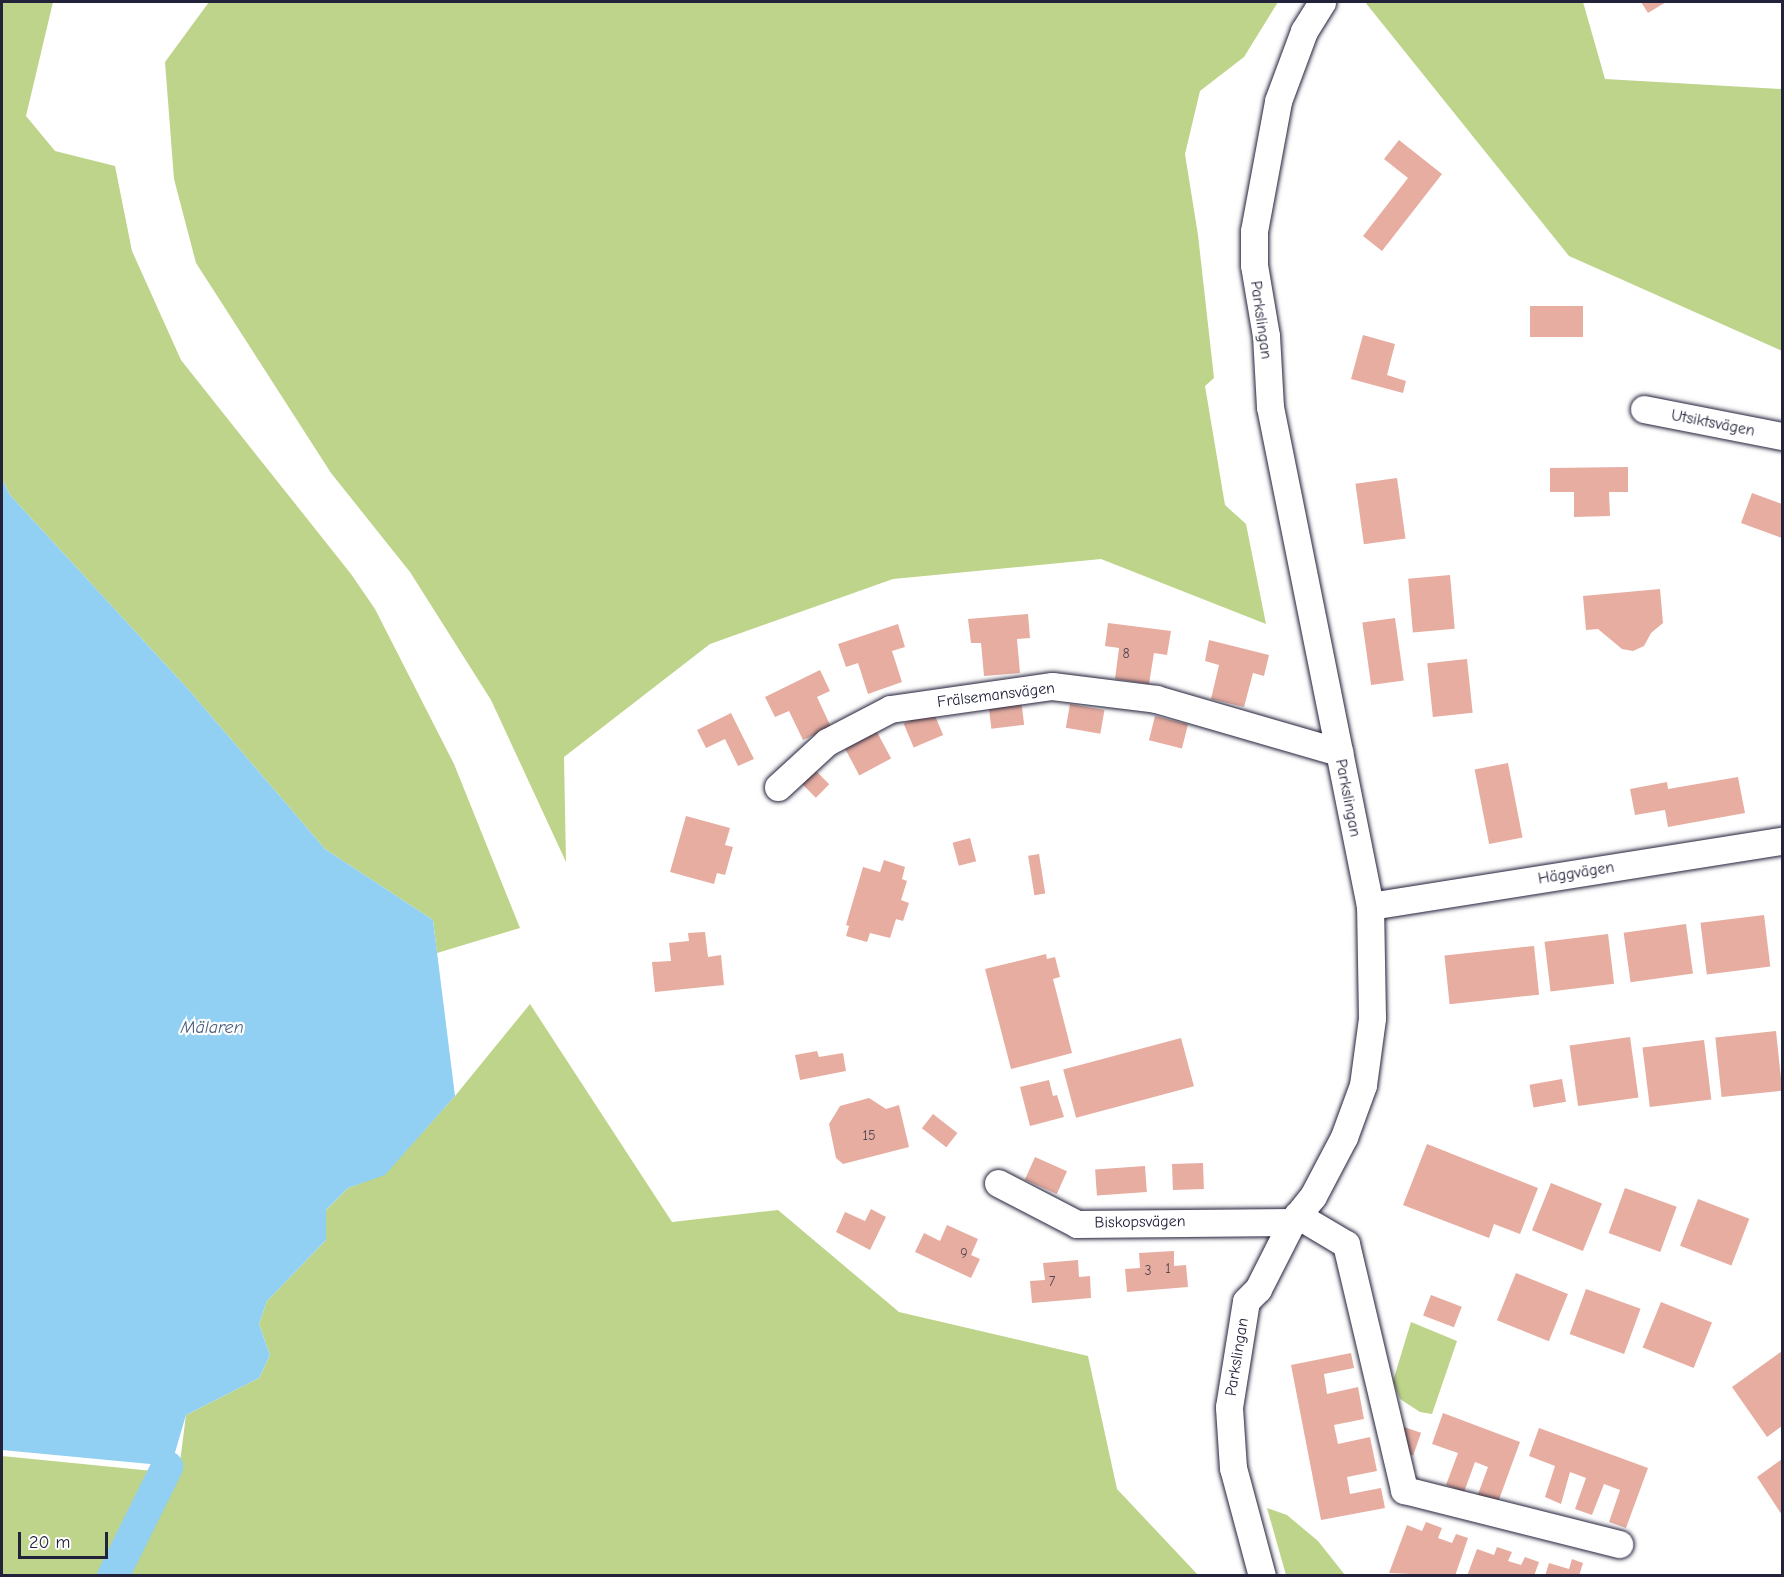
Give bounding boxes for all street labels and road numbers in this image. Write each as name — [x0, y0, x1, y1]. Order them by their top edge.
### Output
street label: Parkslingan — [1246, 280, 1276, 360]
street label: Utsiktsvägen — [1670, 405, 1756, 441]
street label: Frälsemansvägen — [936, 678, 1056, 712]
street label: Parkslingan — [1331, 757, 1365, 839]
street label: Häggvägen — [1537, 858, 1615, 888]
street label: Biskopsvägen — [1094, 1212, 1186, 1232]
street label: Parkslingan — [1221, 1317, 1253, 1397]

